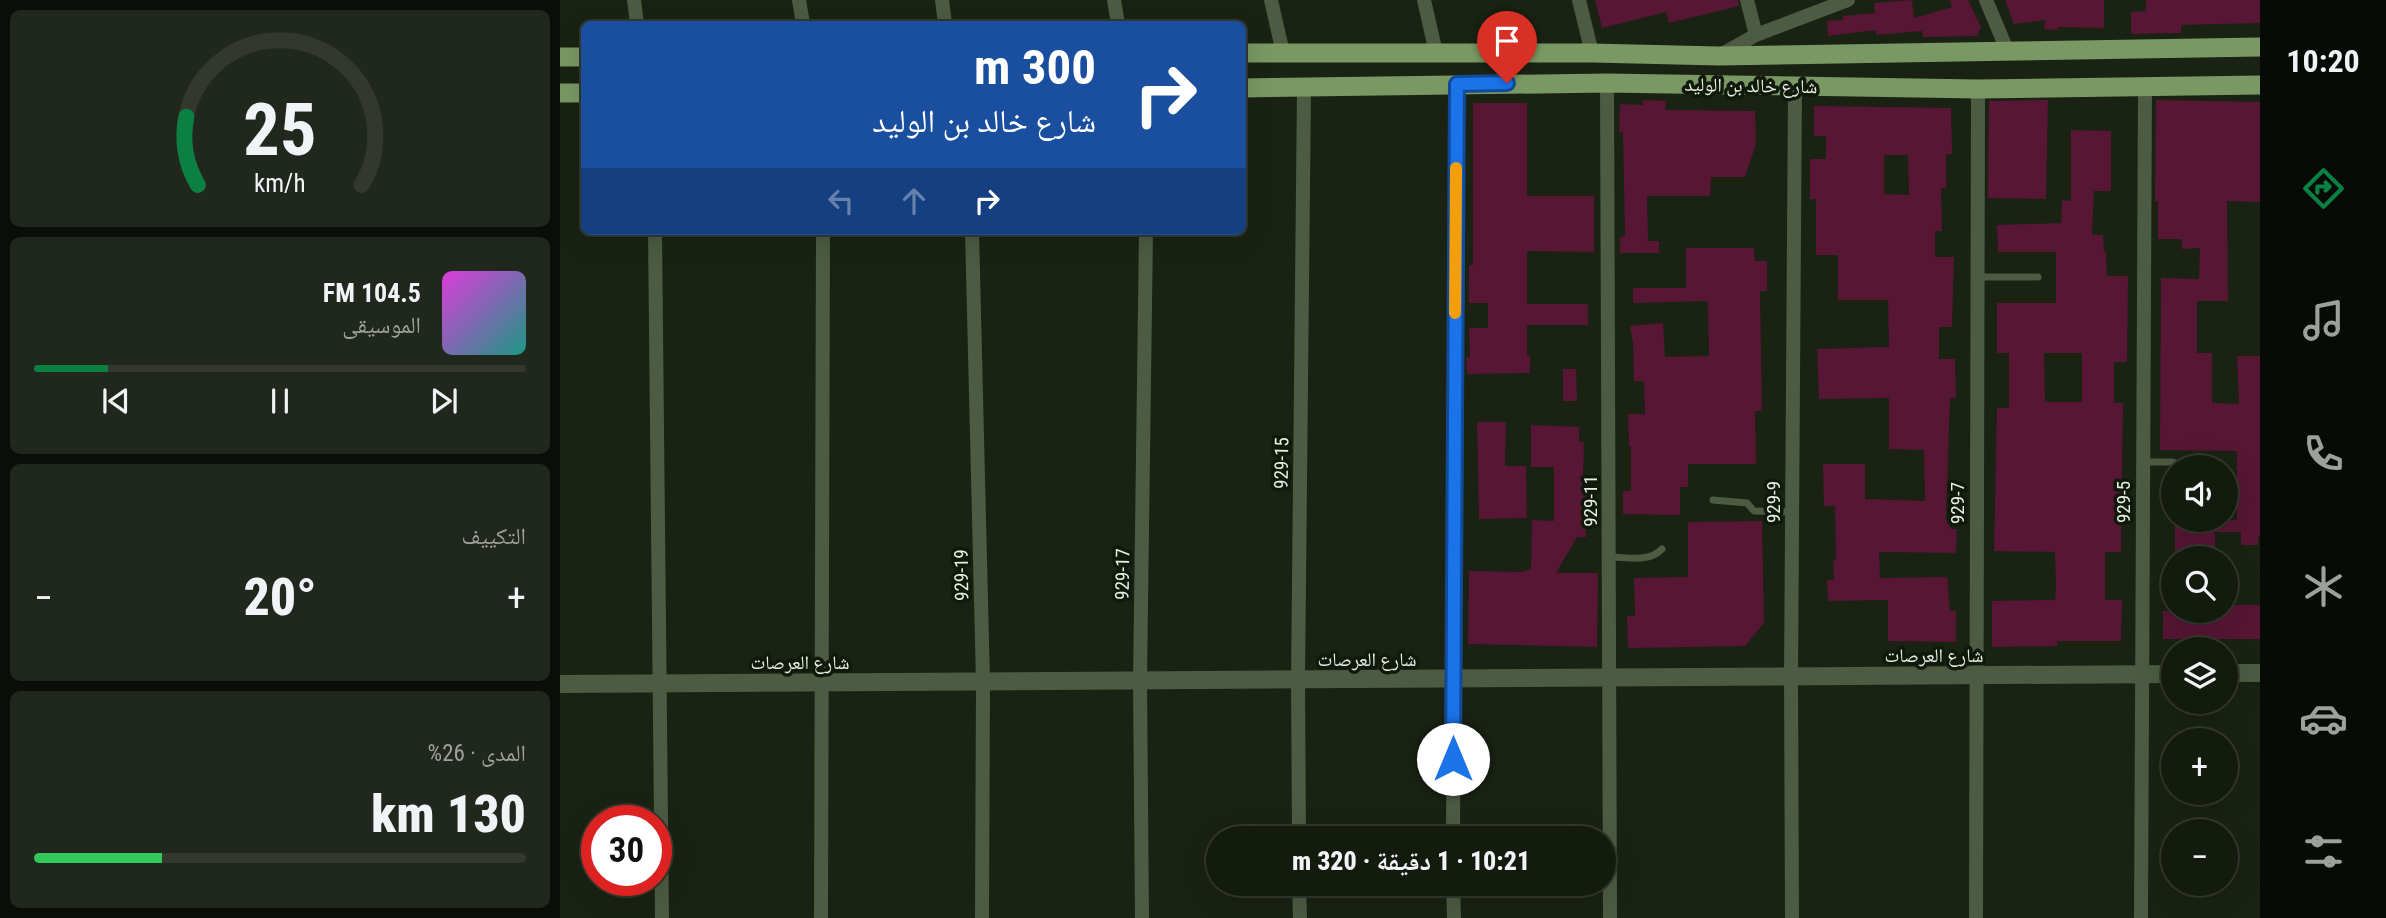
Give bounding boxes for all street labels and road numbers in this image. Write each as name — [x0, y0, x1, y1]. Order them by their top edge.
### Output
street label: شارع خالد بن الوليد — [1684, 73, 1818, 98]
street label: 929-15 — [1270, 437, 1293, 489]
street label: 929-11 — [1579, 475, 1602, 527]
street label: 929-9 — [1762, 481, 1785, 523]
street label: 929-5 — [2112, 481, 2135, 523]
street label: 929-7 — [1946, 482, 1969, 524]
street label: 929-17 — [1111, 548, 1134, 600]
street label: 929-19 — [950, 549, 973, 601]
street label: شارع العرصات — [1885, 644, 1983, 667]
street label: شارع العرصات — [1318, 648, 1416, 671]
street label: شارع العرصات — [751, 651, 849, 674]

